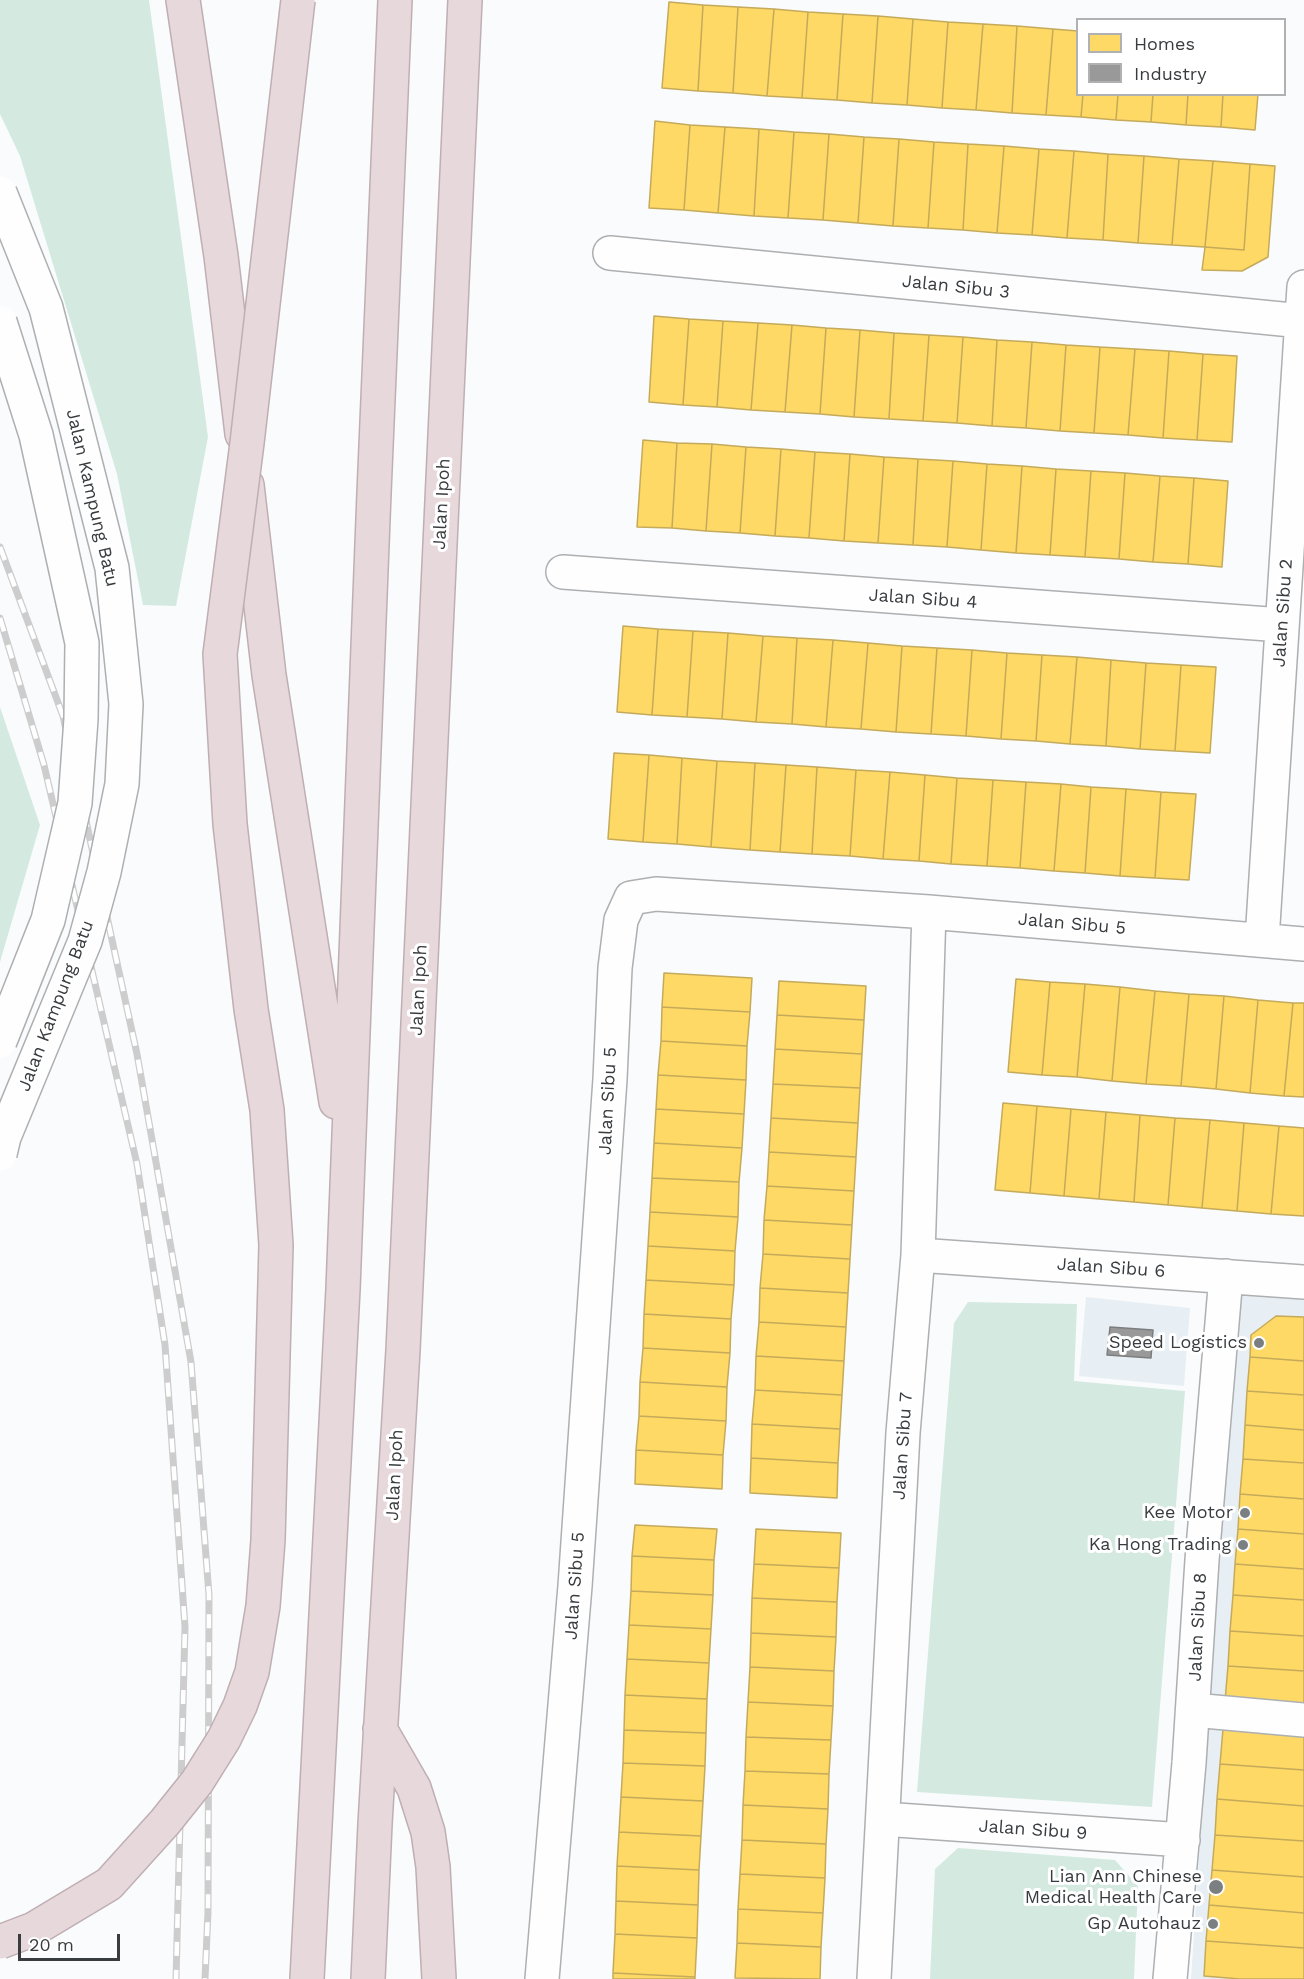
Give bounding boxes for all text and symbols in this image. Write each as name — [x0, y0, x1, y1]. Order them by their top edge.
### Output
legend — [1076, 18, 1286, 96]
text: Homes — [1134, 33, 1195, 54]
text: Industry — [1134, 63, 1206, 84]
street label: Jalan Sibu 3 — [901, 271, 1011, 303]
street label: Jalan Kampung Batu — [61, 407, 123, 589]
street label: Jalan Ipoh — [429, 458, 455, 550]
street label: Jalan Sibu 2 — [1268, 558, 1298, 668]
street label: Jalan Sibu 4 — [868, 584, 978, 614]
street label: Jalan Sibu 5 — [1017, 909, 1127, 939]
street label: Jalan Kampung Batu — [13, 917, 99, 1095]
street label: Jalan Ipoh — [406, 944, 432, 1036]
street label: Jalan Sibu 5 — [594, 1046, 622, 1156]
street label: Jalan Sibu 6 — [1056, 1253, 1166, 1283]
place label: Speed Logistics — [1109, 1332, 1247, 1354]
marker: Speed Logistics — [1252, 1336, 1266, 1350]
street label: Jalan Sibu 7 — [888, 1391, 918, 1501]
street label: Jalan Ipoh — [382, 1429, 408, 1521]
place label: Kee Motor — [1143, 1502, 1233, 1524]
marker: Kee Motor — [1238, 1506, 1252, 1520]
street label: Jalan Sibu 5 — [560, 1531, 590, 1641]
place label: Ka Hong Trading — [1089, 1534, 1231, 1556]
marker: Ka Hong Trading — [1236, 1538, 1250, 1552]
street label: Jalan Sibu 8 — [1184, 1572, 1212, 1682]
street label: Jalan Sibu 9 — [978, 1815, 1088, 1845]
place label: Lian Ann Chinese Medical Health Care — [1025, 1866, 1202, 1908]
marker: Lian Ann Chinese Medical Health Care — [1207, 1878, 1225, 1896]
place label: Gp Autohauz — [1087, 1913, 1201, 1935]
marker: Gp Autohauz — [1206, 1917, 1220, 1931]
scale bar — [21, 1922, 123, 1960]
text: 20 m — [29, 1934, 74, 1955]

